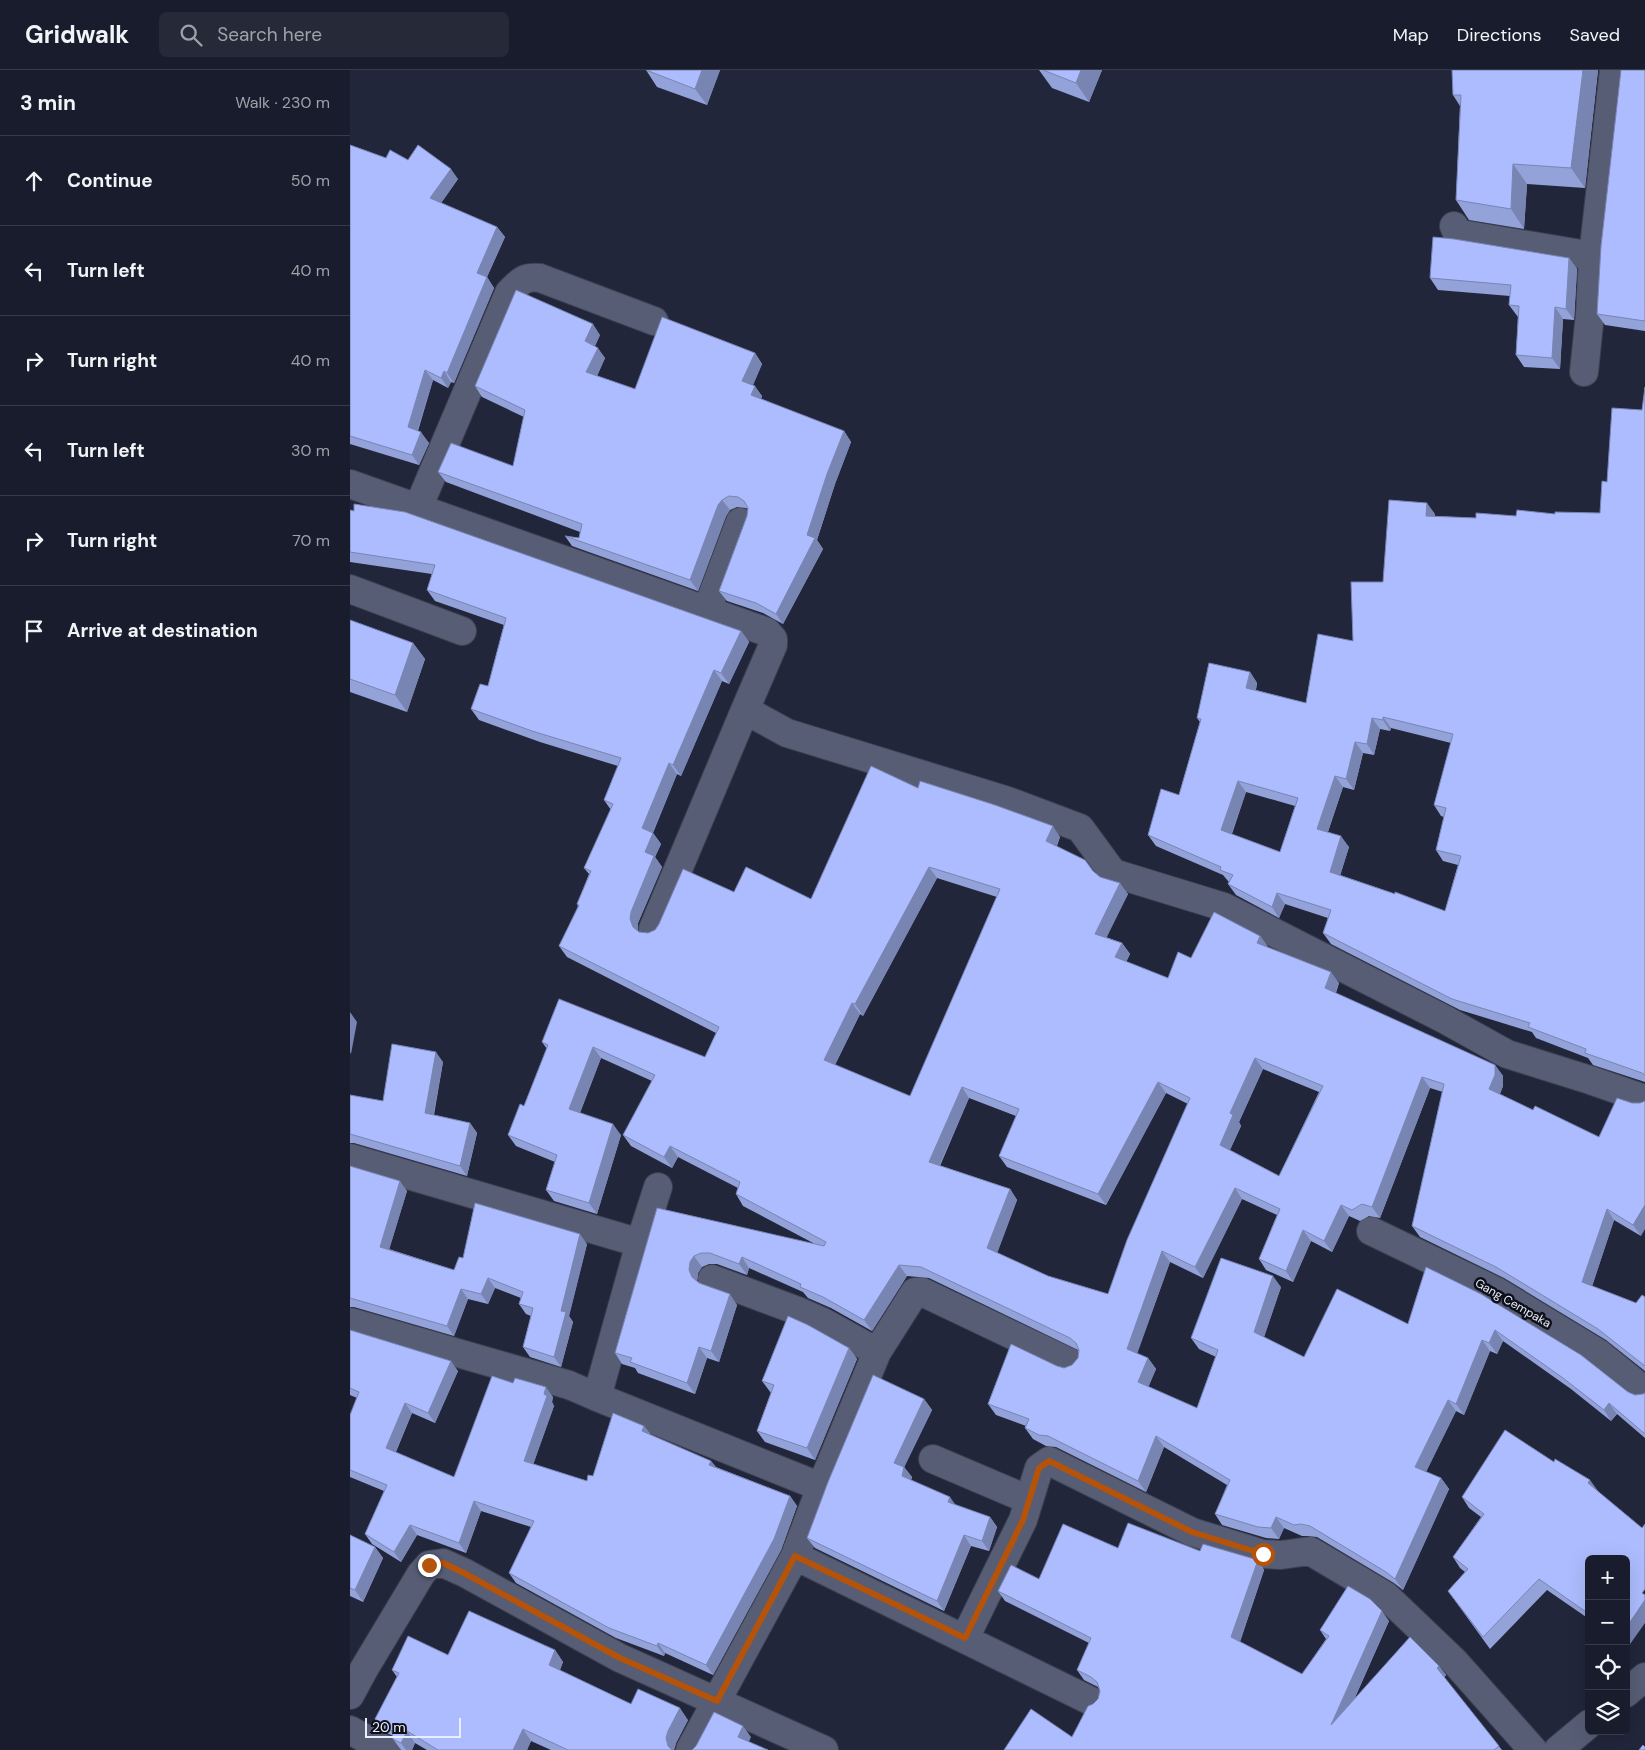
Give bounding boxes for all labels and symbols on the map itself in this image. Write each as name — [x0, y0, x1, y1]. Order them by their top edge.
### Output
street label: Gang Cempaka — [1472, 1275, 1554, 1331]
route start — [1252, 1543, 1275, 1566]
route end — [418, 1554, 441, 1577]
scale bar — [365, 1715, 461, 1738]

